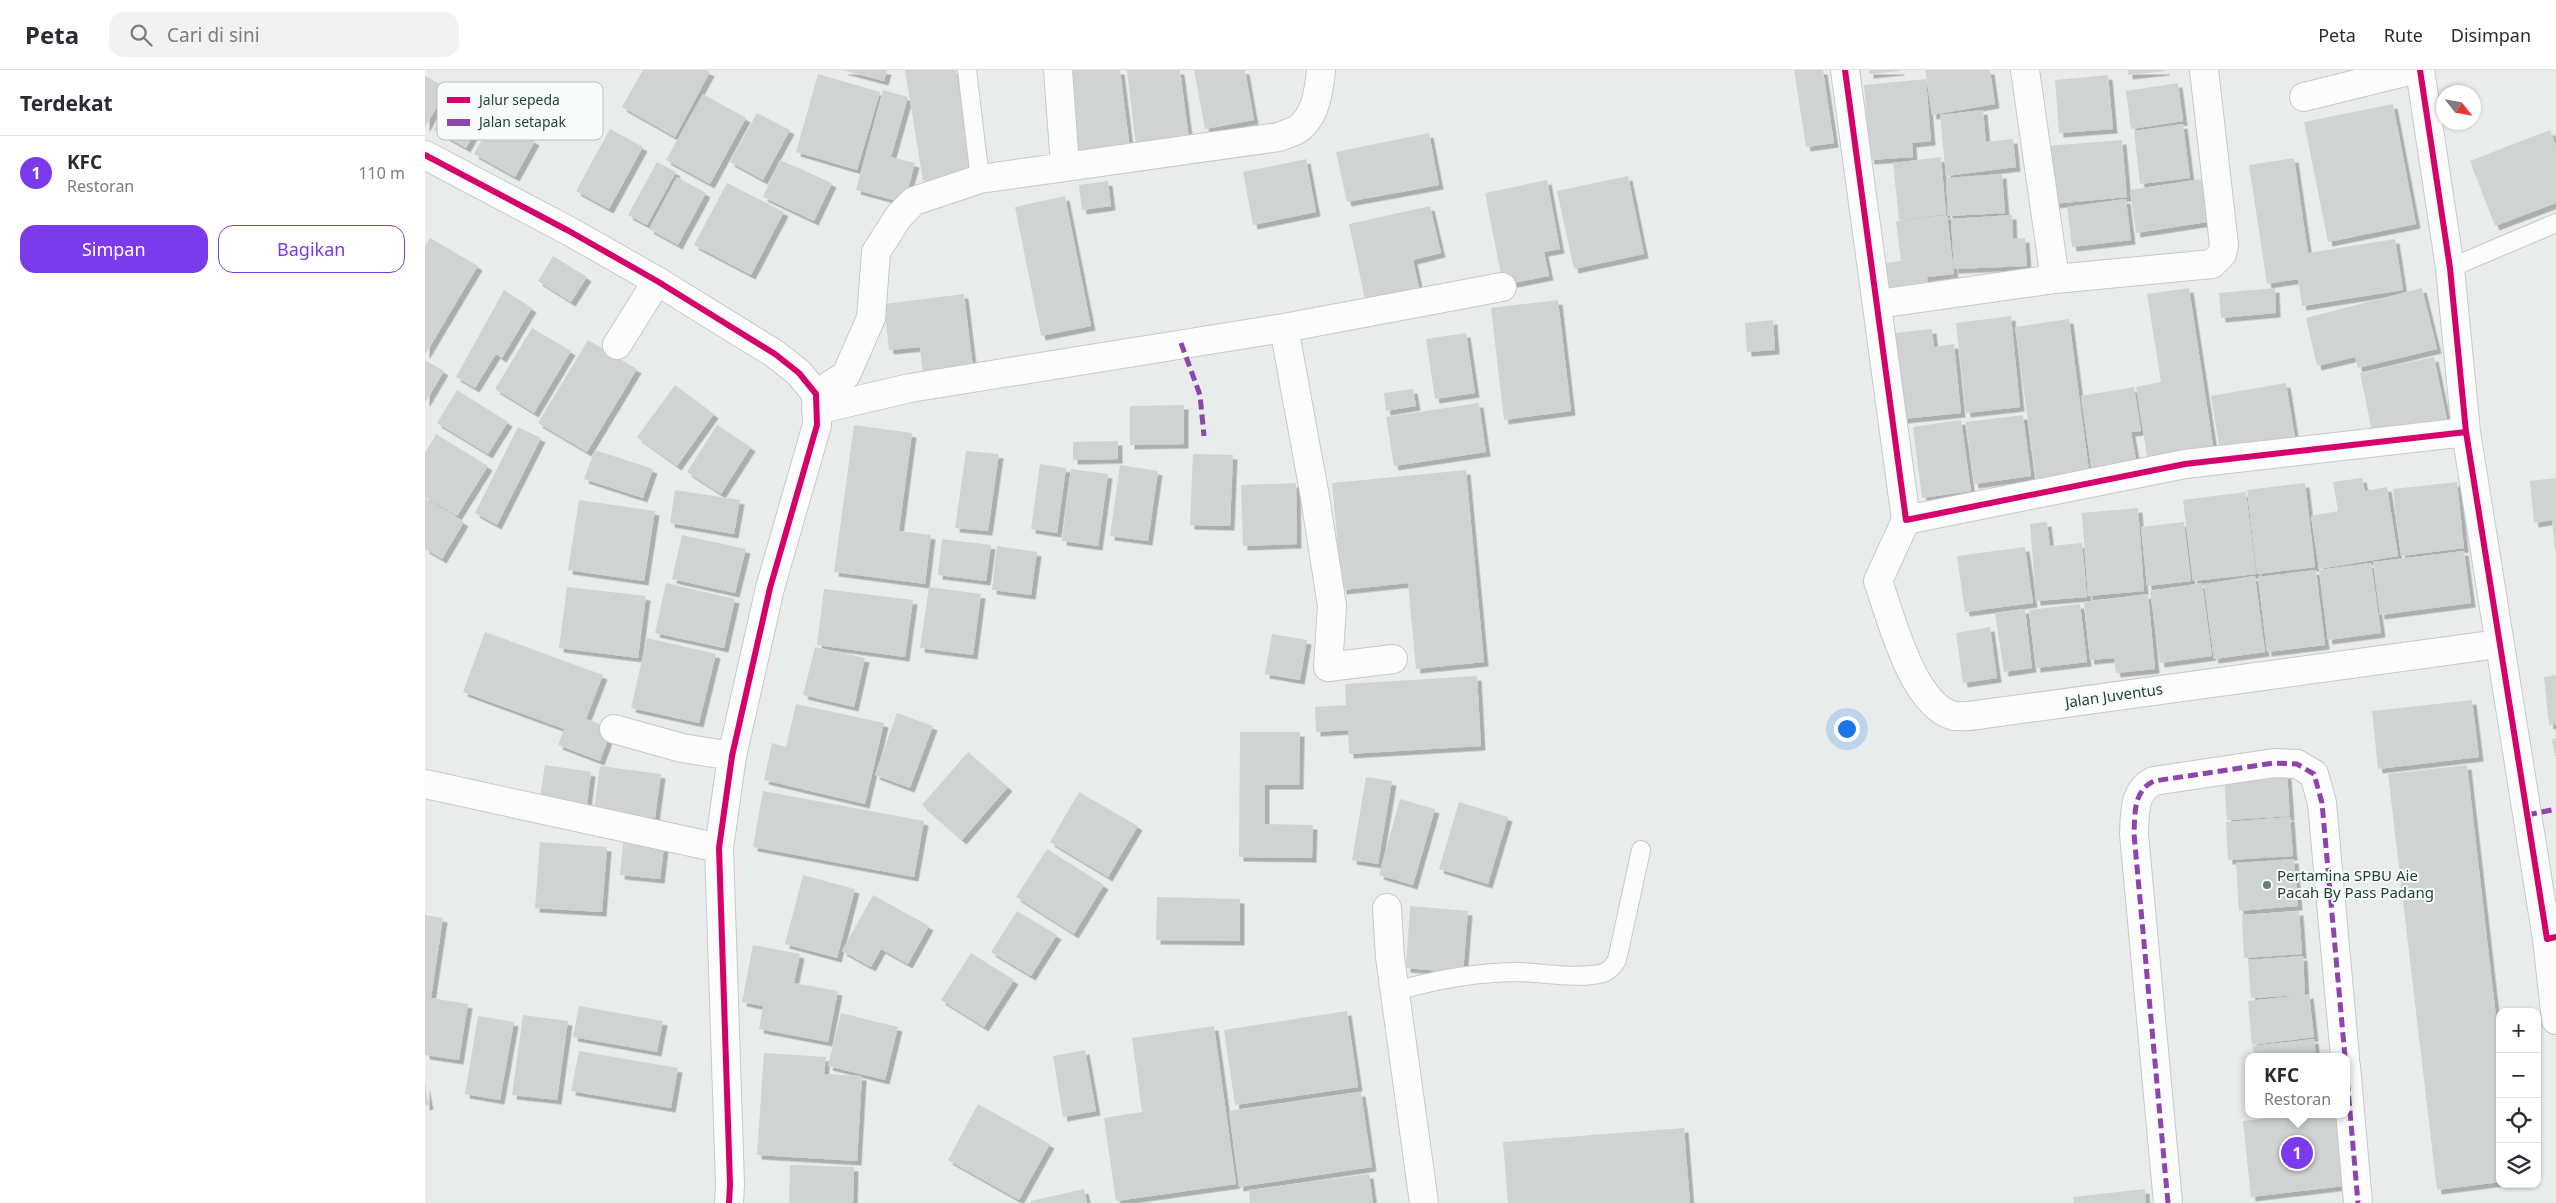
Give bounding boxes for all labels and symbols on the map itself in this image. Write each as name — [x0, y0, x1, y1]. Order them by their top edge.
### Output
legend — [437, 82, 603, 140]
north arrow — [2436, 85, 2481, 130]
text: Jalur sepeda — [477, 90, 560, 109]
text: Jalan setapak — [477, 112, 566, 131]
street label: Jalan Juventus — [2062, 678, 2164, 712]
your location — [1834, 716, 1860, 742]
place label: Pertamina SPBU Aie Pacah By Pass Padang — [2277, 865, 2434, 902]
marker: Pertamina SPBU Aie Pacah By Pass Padang — [2261, 879, 2273, 891]
pin: 1 — [2281, 1134, 2313, 1172]

